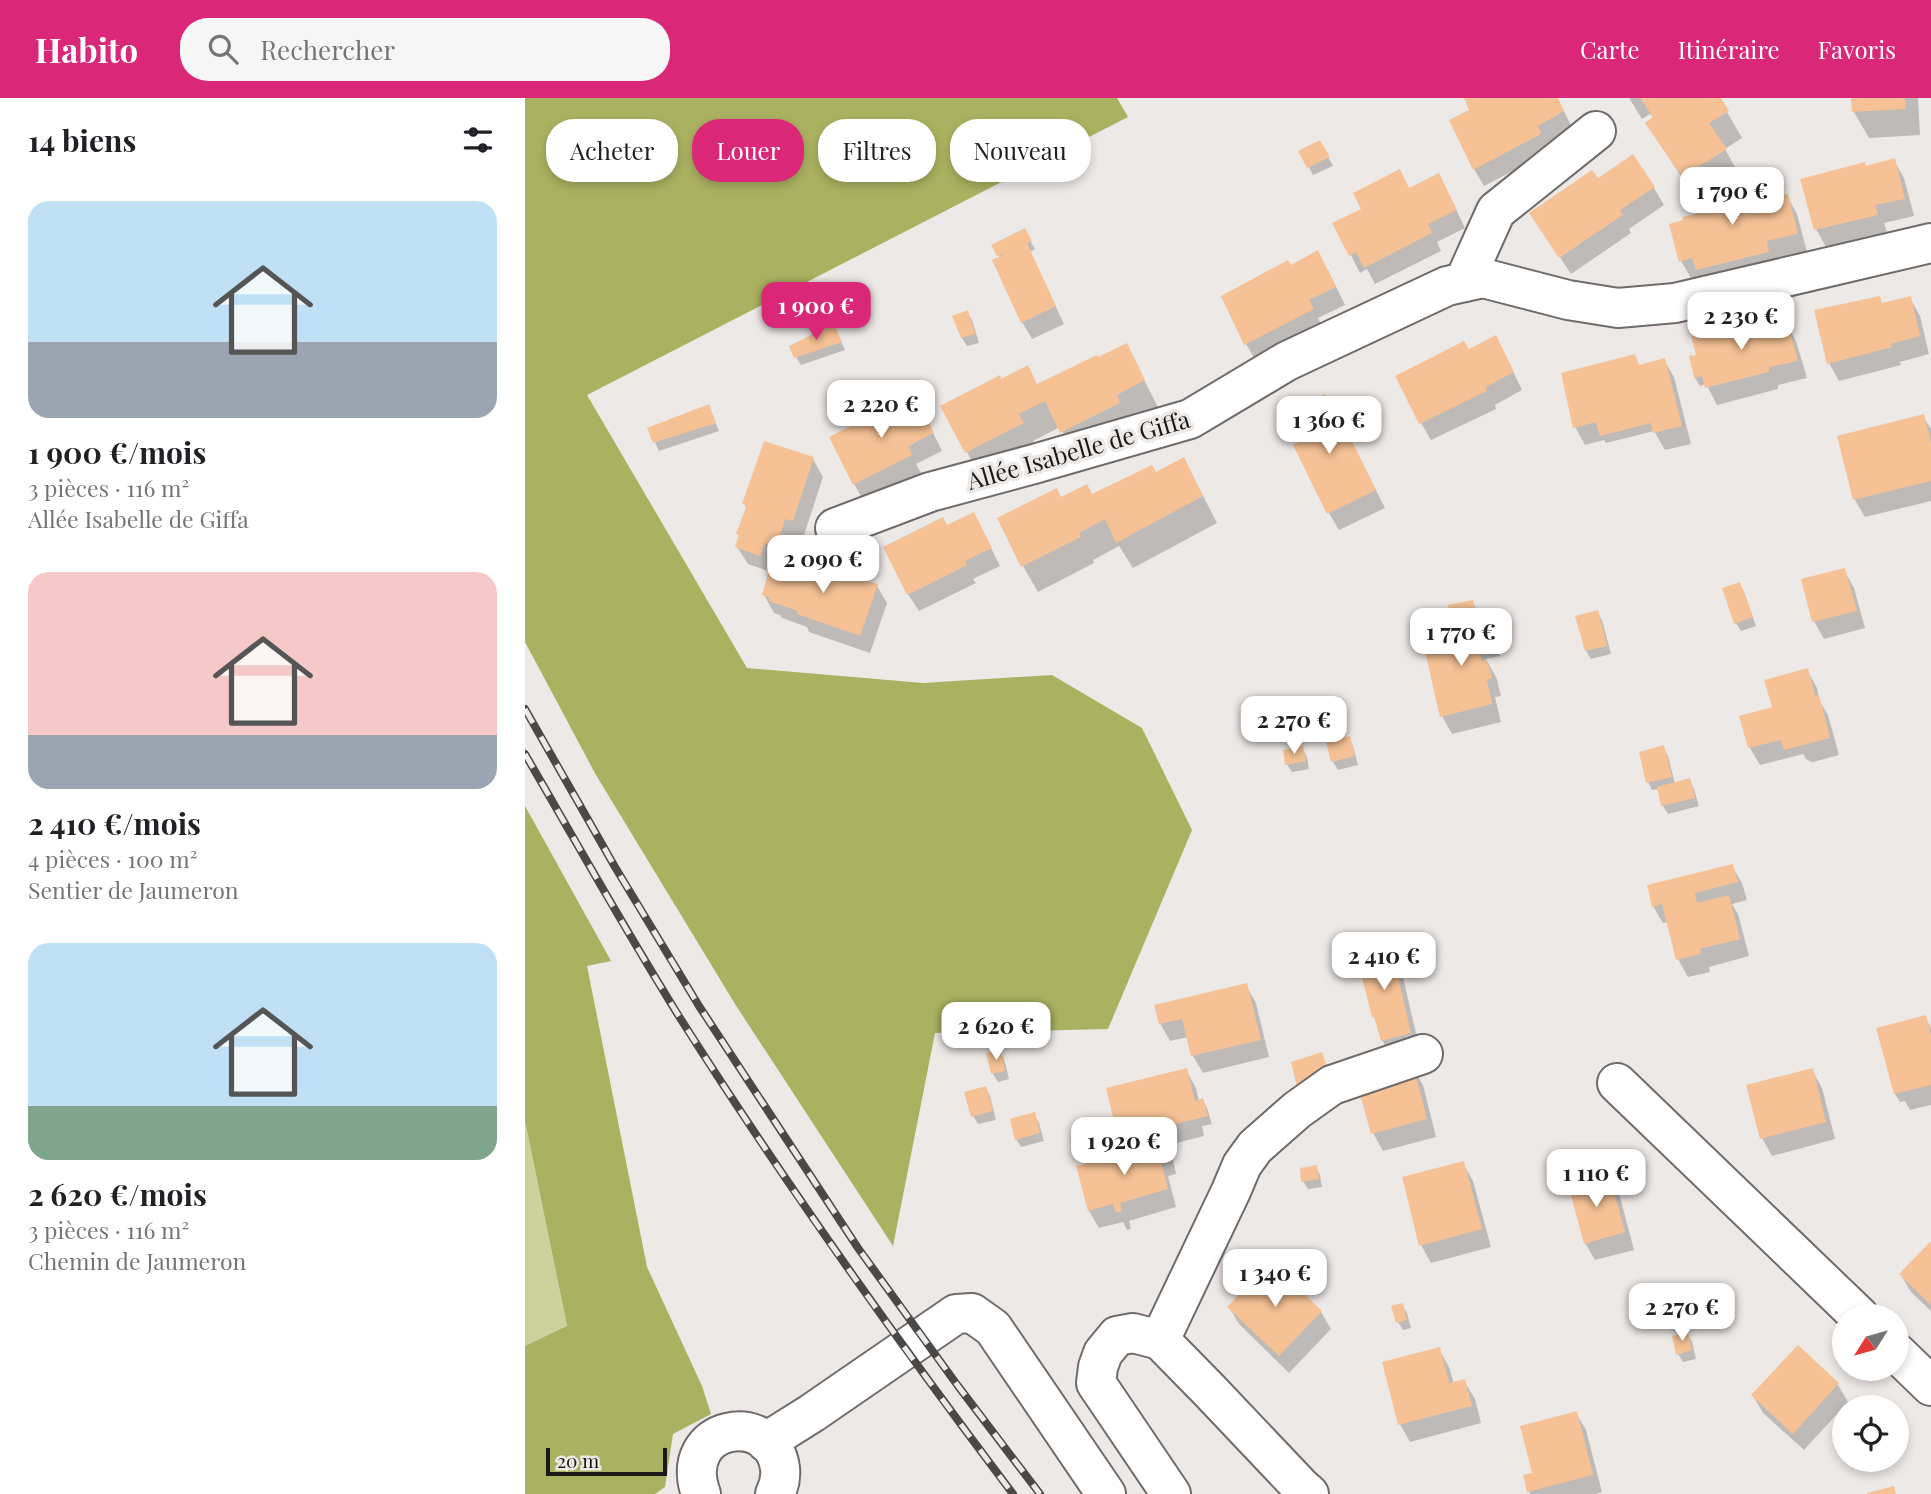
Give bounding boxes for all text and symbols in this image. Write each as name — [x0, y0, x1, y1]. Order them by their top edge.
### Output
search box — [180, 18, 670, 81]
text: Habito — [35, 27, 138, 71]
icon: search — [204, 30, 242, 68]
text: Rechercher — [260, 32, 395, 67]
text: Carte — [1580, 33, 1640, 65]
text: Itinéraire — [1678, 33, 1780, 65]
text: Favoris — [1818, 33, 1896, 65]
chip: Acheter — [546, 119, 678, 182]
chip: Louer — [692, 119, 804, 182]
chip: Filtres — [818, 119, 936, 182]
chip: Nouveau — [950, 119, 1091, 182]
text: 14 biens — [28, 120, 136, 160]
icon: filters — [459, 121, 497, 159]
pin: 1 790 € — [1667, 167, 1797, 227]
text: 1 790 € — [1696, 174, 1768, 205]
icon: home — [200, 247, 326, 373]
pin: 1 900 € — [751, 282, 881, 342]
text: 1 900 € — [778, 289, 854, 320]
pin: 2 230 € — [1676, 292, 1806, 352]
text: 2 230 € — [1703, 299, 1779, 330]
pin: 2 220 € — [816, 380, 946, 440]
text: 2 220 € — [843, 387, 919, 418]
pin: 1 360 € — [1264, 396, 1394, 456]
street label: Allée Isabelle de Giffa — [962, 402, 1193, 496]
text: 1 360 € — [1292, 403, 1366, 434]
text: 1 900 €/mois — [28, 432, 206, 472]
text: 3 pièces · 116 m² — [28, 472, 189, 503]
text: Allée Isabelle de Giffa — [28, 503, 249, 534]
pin: 2 090 € — [758, 536, 888, 595]
text: 2 090 € — [783, 542, 863, 573]
pin: 1 770 € — [1396, 608, 1526, 668]
text: 1 770 € — [1426, 615, 1496, 646]
icon: home — [200, 618, 326, 744]
pin: 2 270 € — [1229, 696, 1359, 756]
text: 2 270 € — [1257, 703, 1331, 734]
text: 2 410 €/mois — [28, 803, 201, 843]
text: 4 pièces · 100 m² — [28, 843, 198, 874]
text: Sentier de Jaumeron — [28, 874, 239, 905]
pin: 2 410 € — [1319, 932, 1449, 992]
text: 2 410 € — [1348, 939, 1420, 970]
icon: home — [200, 989, 326, 1115]
pin: 2 620 € — [931, 1002, 1061, 1062]
text: 2 620 € — [958, 1009, 1034, 1040]
pin: 1 920 € — [1059, 1118, 1189, 1177]
text: 1 920 € — [1087, 1124, 1161, 1155]
pin: 1 110 € — [1531, 1150, 1661, 1209]
text: 1 110 € — [1563, 1156, 1629, 1187]
text: 2 620 €/mois — [28, 1174, 207, 1214]
text: 3 pièces · 116 m² — [28, 1214, 189, 1245]
text: Chemin de Jaumeron — [28, 1245, 246, 1276]
pin: 1 340 € — [1210, 1250, 1340, 1309]
text: 1 340 € — [1239, 1256, 1311, 1287]
pin: 2 270 € — [1617, 1284, 1747, 1343]
text: 2 270 € — [1645, 1290, 1719, 1321]
north arrow — [1832, 1304, 1909, 1381]
map controls — [1832, 1304, 1909, 1472]
button: locate — [1832, 1395, 1909, 1472]
scale bar — [546, 1445, 667, 1477]
text: 20 m — [557, 1447, 599, 1473]

